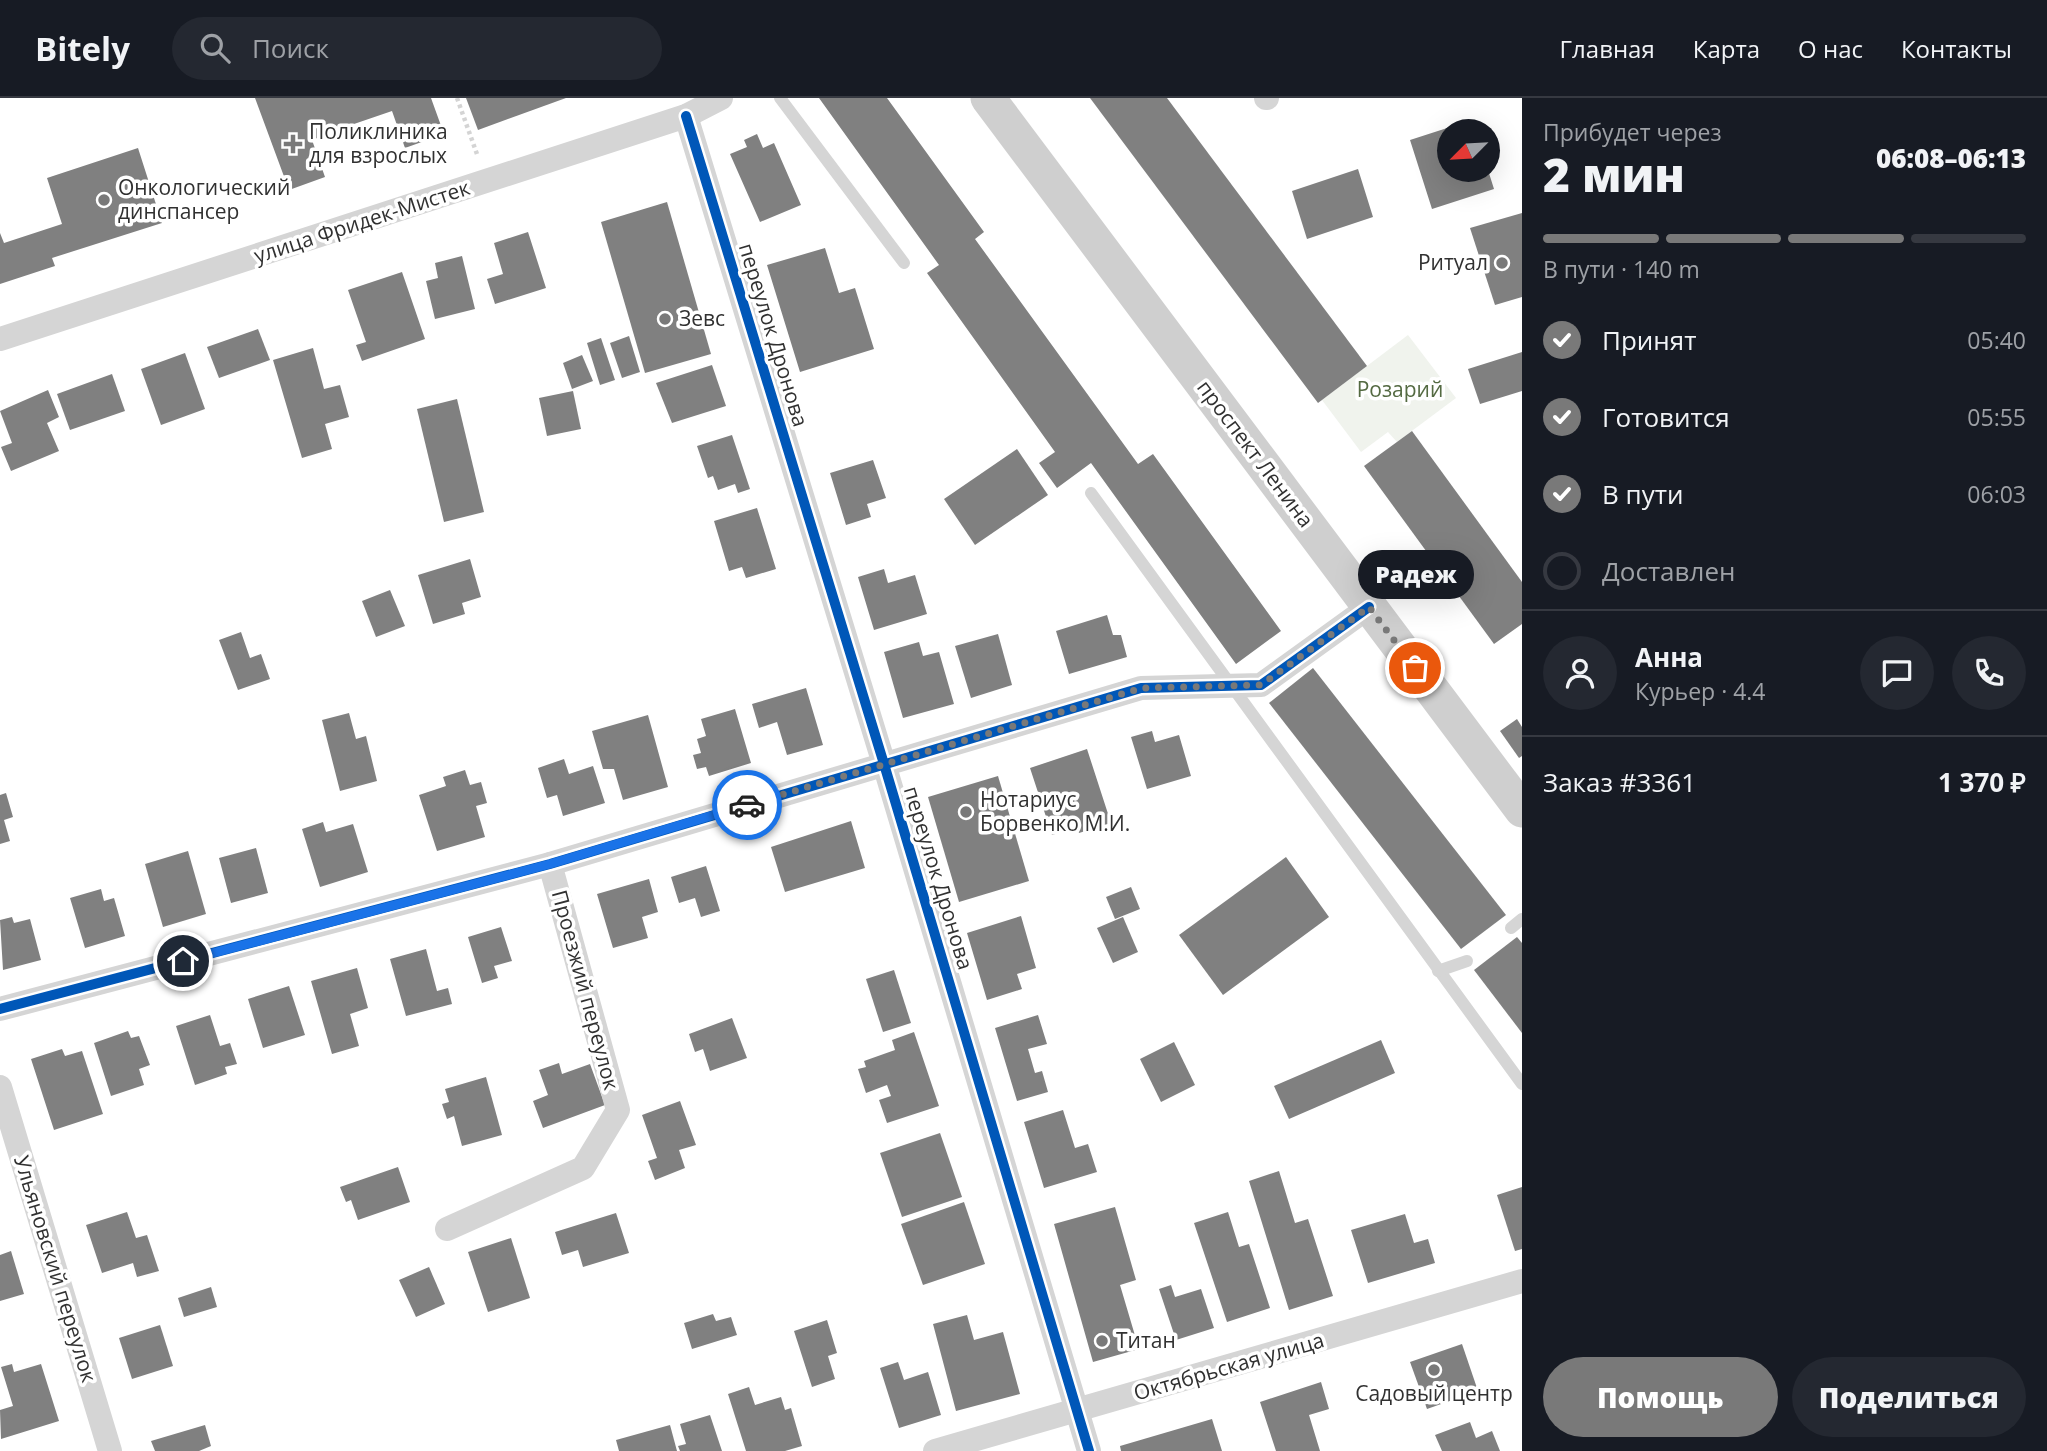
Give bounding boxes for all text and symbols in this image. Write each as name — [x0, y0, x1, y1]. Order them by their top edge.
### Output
search box — [172, 17, 662, 80]
text: Bitely — [35, 26, 130, 71]
icon: search — [196, 29, 234, 67]
text: Поиск — [252, 30, 329, 66]
text: Главная — [1560, 32, 1655, 65]
text: Карта — [1693, 32, 1760, 65]
text: О нас — [1798, 32, 1863, 65]
text: Контакты — [1901, 32, 2012, 65]
text: Прибудет через — [1543, 116, 1722, 148]
place label: Поликлиника для взрослых — [309, 117, 448, 169]
north arrow — [1437, 119, 1500, 182]
map controls — [1437, 119, 1500, 182]
marker: Поликлиника для взрослых — [283, 134, 303, 154]
text: 06:08–06:13 — [1876, 140, 2026, 176]
text: 2 мин — [1543, 143, 1685, 205]
place label: Онкологический динспансер — [118, 173, 290, 225]
street label: улица Фридек-Мистек — [250, 173, 473, 269]
marker: Онкологический динспансер — [96, 192, 112, 208]
street label: переулок Дронова — [733, 240, 815, 430]
place label: Ритуал — [1418, 248, 1488, 276]
text: В пути · 140 m — [1543, 253, 1700, 285]
marker: Ритуал — [1494, 255, 1510, 271]
place label: Зевс — [679, 304, 725, 332]
marker: Зевс — [657, 311, 673, 327]
icon: check — [1543, 321, 1581, 359]
text: Принят — [1602, 322, 1696, 358]
text: 05:40 — [1967, 324, 2026, 356]
street label: проспект Ленина — [1191, 374, 1320, 533]
park label: Розарий — [1357, 375, 1443, 403]
icon: check — [1543, 398, 1581, 436]
text: Готовится — [1602, 399, 1730, 435]
text: 05:55 — [1967, 401, 2026, 433]
icon: check — [1543, 475, 1581, 513]
text: В пути — [1602, 476, 1683, 512]
text: 06:03 — [1967, 478, 2026, 510]
callout: Радеж — [1357, 549, 1473, 598]
text: Доставлен — [1602, 553, 1735, 589]
text: Радеж — [1375, 558, 1457, 590]
button: person — [1543, 636, 1617, 710]
button: chat — [1860, 636, 1934, 710]
button: phone — [1952, 636, 2026, 710]
pin — [1385, 638, 1445, 698]
text: Анна — [1635, 639, 1703, 675]
icon: bag — [1396, 649, 1434, 687]
text: Курьер · 4.4 — [1635, 675, 1766, 707]
text: Заказ #3361 — [1543, 764, 1696, 800]
text: 1 370 ₽ — [1938, 764, 2026, 800]
courier — [712, 770, 782, 840]
street label: переулок Дронова — [898, 783, 980, 973]
place label: Нотариус Борвенко М.И. — [980, 785, 1130, 837]
icon: car — [728, 786, 766, 824]
marker: Нотариус Борвенко М.И. — [958, 804, 974, 820]
street label: Проезжий переулок — [546, 887, 626, 1093]
pin — [153, 931, 213, 991]
icon: home — [164, 942, 202, 980]
street label: Ульяновский переулок — [8, 1152, 104, 1386]
street label: Октябрьская улица — [1130, 1325, 1327, 1407]
place label: Титан — [1116, 1326, 1176, 1354]
marker: Титан — [1094, 1333, 1110, 1349]
button: Помощь — [1543, 1357, 1778, 1437]
button: Поделиться — [1792, 1357, 2026, 1437]
marker: Садовый центр — [1426, 1362, 1442, 1378]
place label: Садовый центр — [1355, 1379, 1513, 1407]

